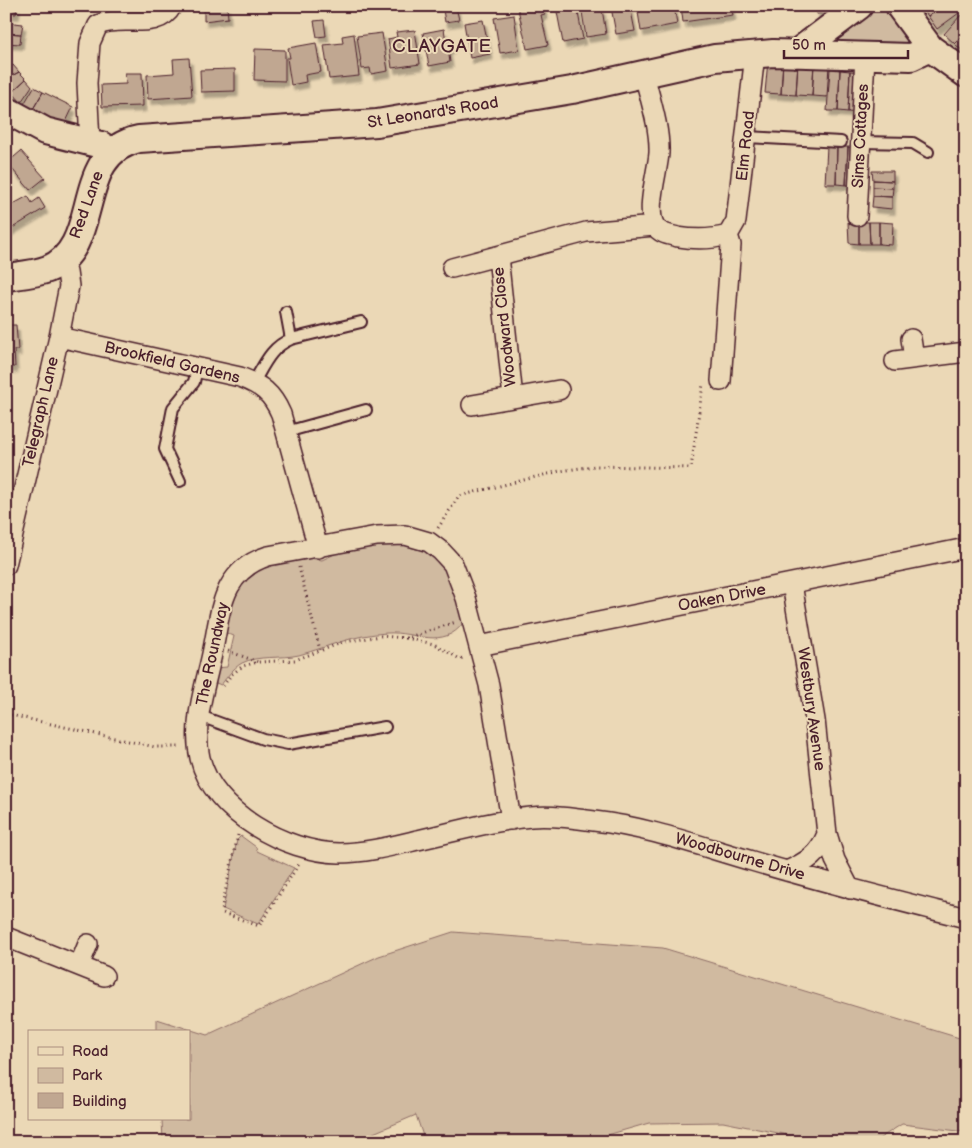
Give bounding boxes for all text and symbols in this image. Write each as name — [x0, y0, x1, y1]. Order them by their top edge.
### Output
scale bar — [784, 28, 908, 60]
district label: CLAYGATE — [392, 35, 492, 58]
text: 50 m — [792, 36, 826, 55]
street label: Sims Cottages — [849, 83, 873, 189]
street label: St Leonard's Road — [366, 93, 500, 133]
street label: Elm Road — [733, 110, 759, 182]
street label: Red Lane — [66, 168, 108, 241]
street label: Woodward Close — [489, 266, 521, 388]
street label: Brookfield Gardens — [102, 338, 242, 388]
street label: Telegraph Lane — [19, 354, 63, 469]
street label: Oaken Drive — [676, 580, 768, 616]
street label: The Roundway — [193, 600, 233, 708]
street label: Westbury Avenue — [793, 646, 829, 772]
street label: Woodbourne Drive — [673, 829, 808, 885]
legend — [28, 1030, 190, 1120]
text: Road — [72, 1042, 108, 1061]
text: Park — [72, 1066, 103, 1085]
text: Building — [72, 1092, 127, 1111]

